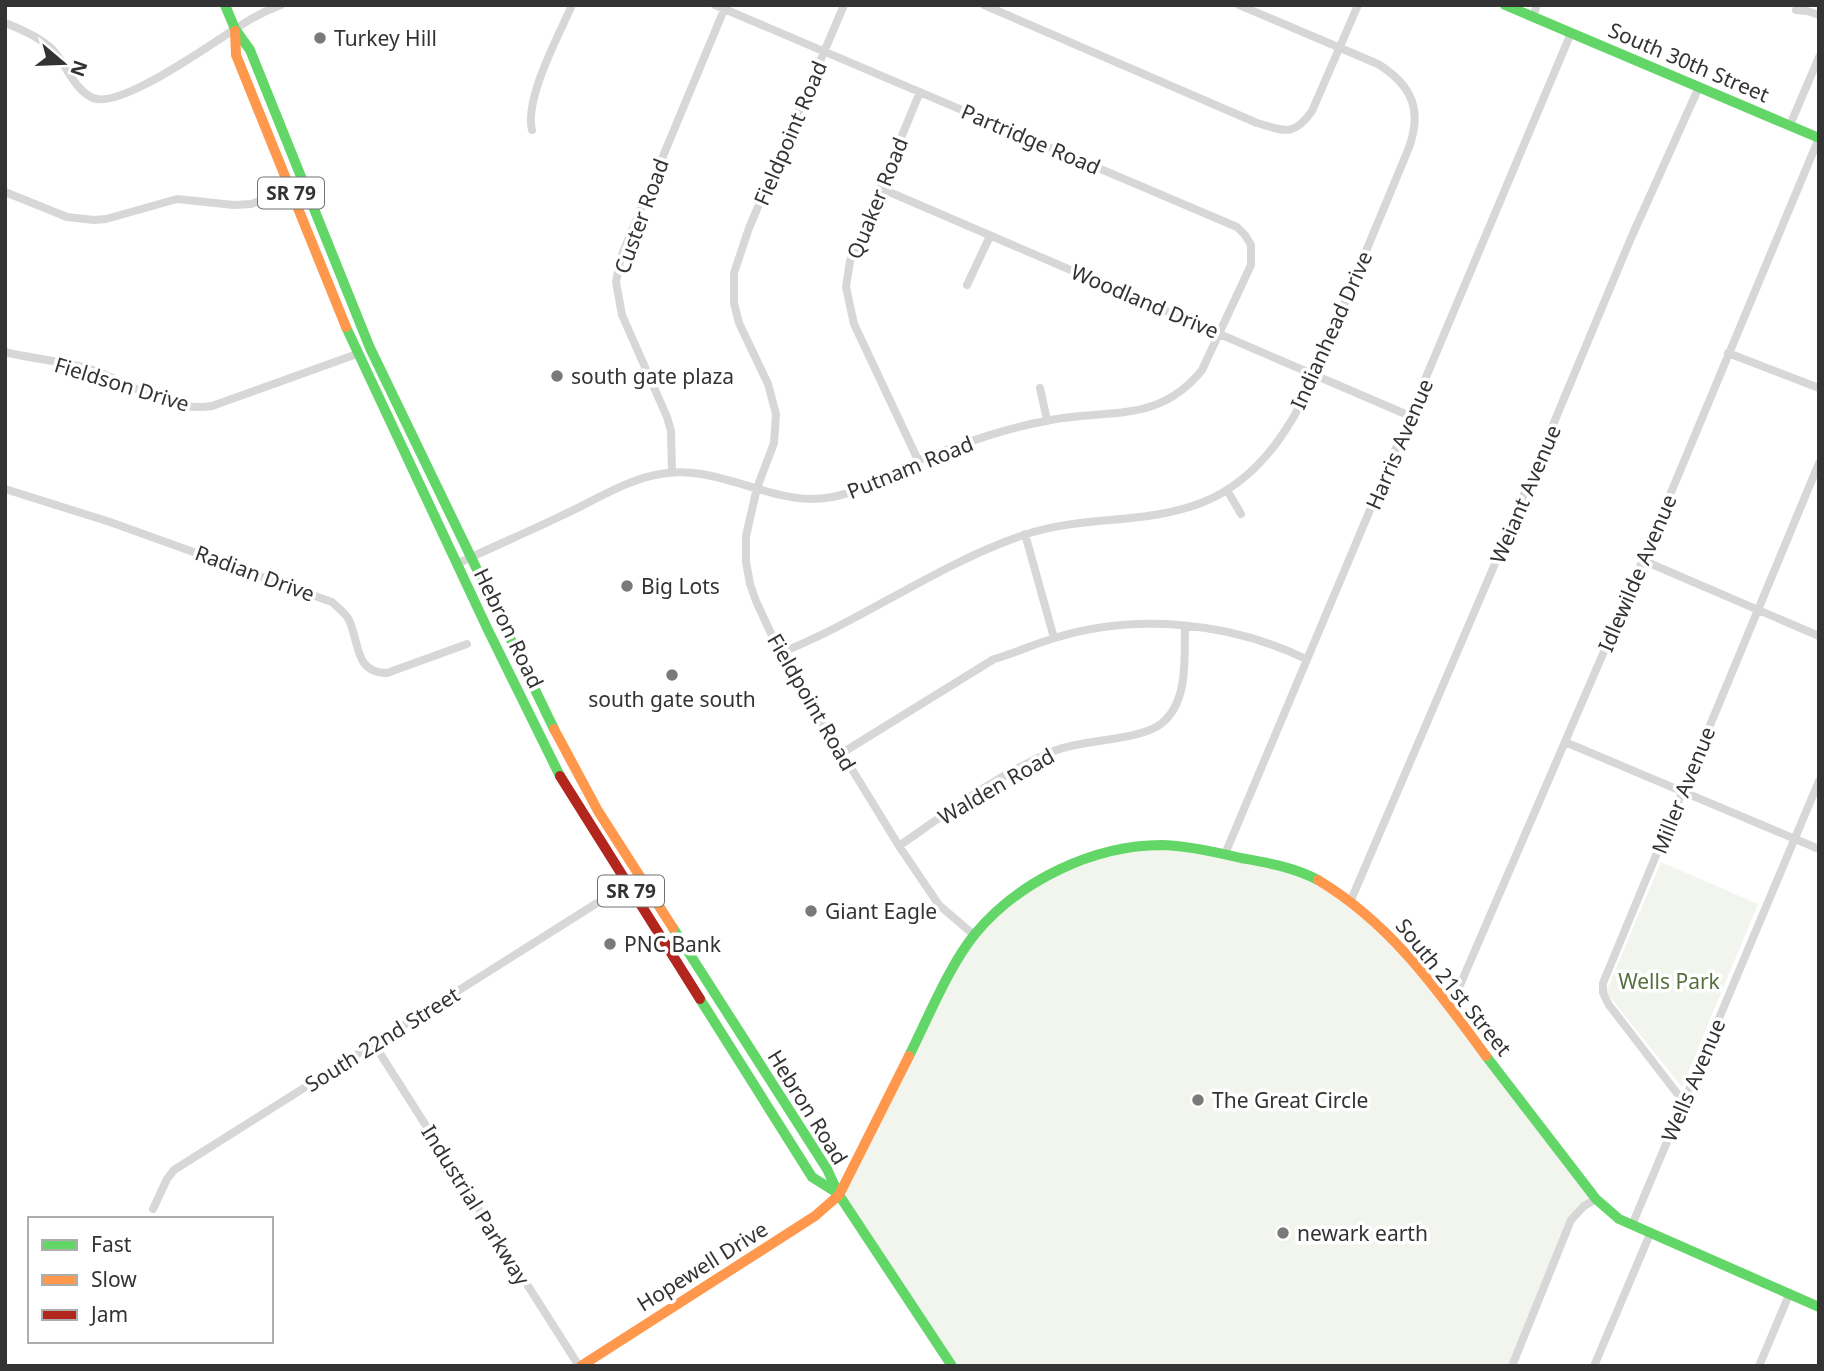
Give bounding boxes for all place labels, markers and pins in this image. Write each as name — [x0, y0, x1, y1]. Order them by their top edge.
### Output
place label: Turkey Hill — [334, 24, 437, 52]
marker: Turkey Hill — [312, 30, 328, 46]
place label: south gate plaza — [571, 362, 734, 390]
marker: south gate plaza — [549, 368, 565, 384]
place label: Big Lots — [641, 572, 720, 600]
marker: Big Lots — [619, 578, 635, 594]
marker: south gate south — [664, 667, 680, 683]
place label: south gate south — [588, 685, 756, 713]
place label: Giant Eagle — [825, 897, 937, 925]
marker: Giant Eagle — [803, 903, 819, 919]
place label: PNC Bank — [624, 930, 722, 958]
marker: PNC Bank — [602, 936, 618, 952]
place label: The Great Circle — [1212, 1086, 1368, 1114]
marker: The Great Circle — [1190, 1092, 1206, 1108]
place label: newark earth — [1297, 1219, 1428, 1247]
marker: newark earth — [1275, 1225, 1291, 1241]

